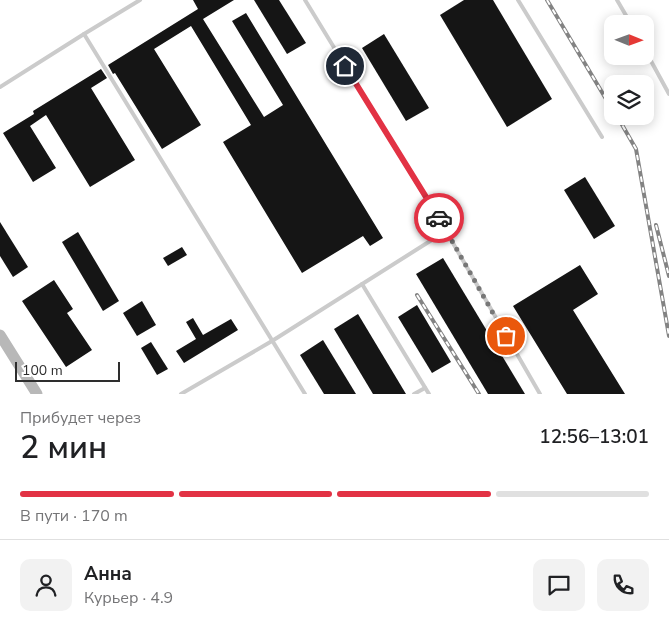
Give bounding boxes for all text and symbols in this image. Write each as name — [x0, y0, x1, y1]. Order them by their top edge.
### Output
north arrow — [604, 15, 654, 65]
map controls — [604, 15, 654, 125]
pin — [324, 45, 366, 87]
icon: home — [331, 52, 359, 80]
button: layers — [604, 75, 654, 125]
courier — [414, 193, 464, 243]
icon: car — [425, 204, 453, 232]
pin — [485, 315, 527, 357]
icon: bag — [492, 322, 520, 350]
scale bar — [15, 359, 120, 382]
text: 100 m — [22, 361, 63, 380]
text: Прибудет через — [20, 407, 141, 429]
text: 12:56–13:01 — [539, 424, 649, 450]
text: 2 мин — [20, 426, 107, 469]
text: В пути · 170 m — [20, 505, 128, 527]
button: person — [20, 559, 72, 611]
button: chat — [533, 559, 585, 611]
button: phone — [597, 559, 649, 611]
text: Анна — [84, 561, 132, 587]
text: Курьер · 4.9 — [84, 587, 173, 609]

